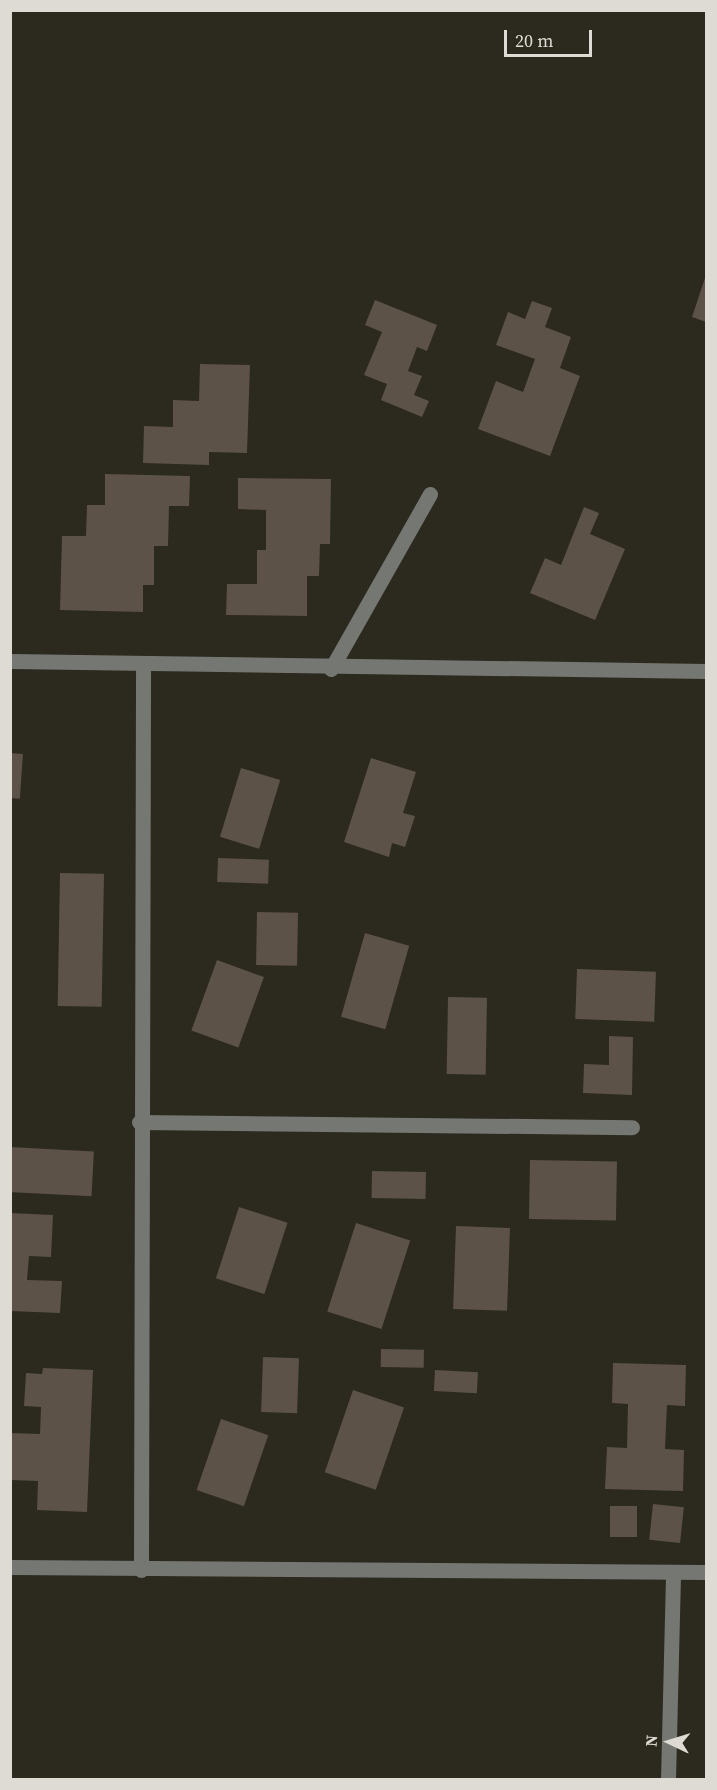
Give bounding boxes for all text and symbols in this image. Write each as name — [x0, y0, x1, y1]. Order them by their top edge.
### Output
scale bar — [507, 18, 596, 56]
text: 20 m — [515, 28, 553, 53]
north arrow — [639, 1712, 699, 1772]
text: N — [640, 1734, 662, 1747]

